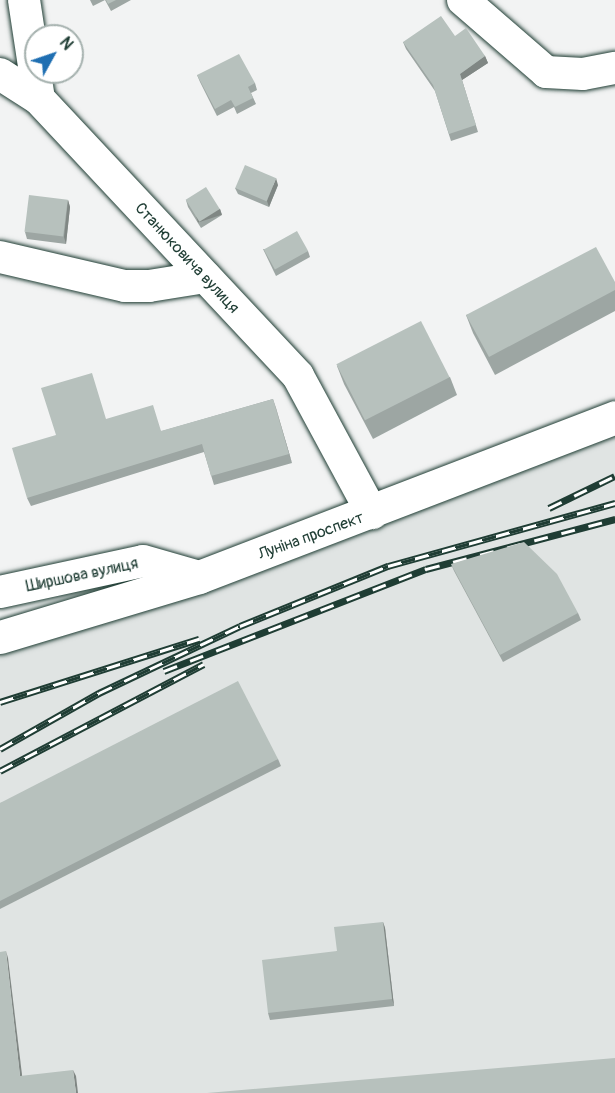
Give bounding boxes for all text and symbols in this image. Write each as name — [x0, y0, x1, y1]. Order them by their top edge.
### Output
north arrow — [24, 24, 84, 84]
text: N — [55, 33, 77, 54]
street label: Станюковича вулиця — [131, 199, 243, 317]
street label: Луніна проспект — [256, 508, 366, 564]
street label: Ширшова вулиця — [24, 554, 140, 596]

